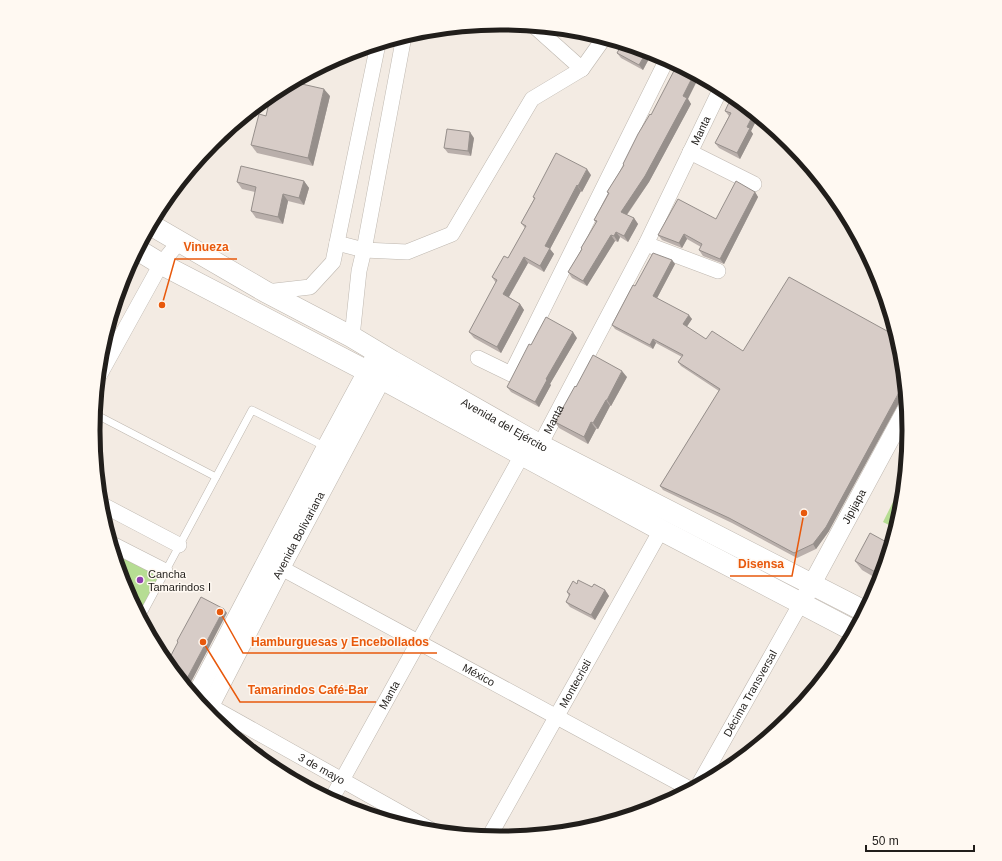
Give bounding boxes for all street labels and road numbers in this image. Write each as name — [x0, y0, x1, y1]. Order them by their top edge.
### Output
street label: Manta — [688, 113, 713, 147]
street label: Avenida del Ejército — [459, 396, 549, 454]
street label: Manta — [541, 402, 566, 436]
street label: Jipijapa — [840, 486, 869, 526]
street label: Avenida Bolivariana — [270, 489, 327, 581]
street label: Décima Transversal — [721, 648, 779, 739]
street label: Montecristi — [557, 657, 593, 710]
street label: México — [461, 661, 497, 688]
street label: Manta — [376, 678, 402, 711]
street label: 3 de mayo — [296, 751, 347, 786]

